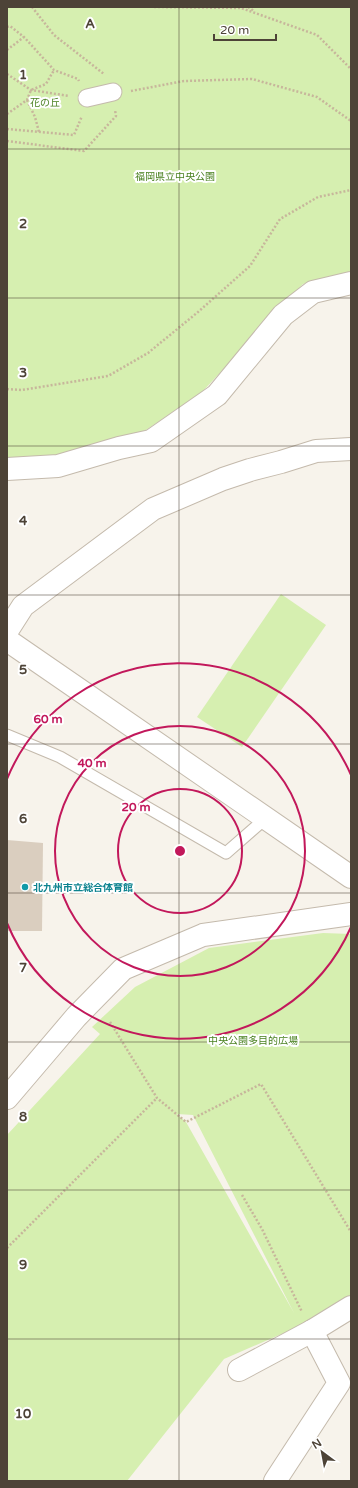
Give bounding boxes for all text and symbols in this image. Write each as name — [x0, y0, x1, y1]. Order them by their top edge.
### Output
text: A — [85, 16, 95, 32]
scale bar — [214, 16, 276, 42]
text: 20 m — [220, 23, 249, 37]
text: 1 — [19, 67, 27, 83]
park label: 花の丘 — [30, 97, 60, 109]
park label: 福岡県立中央公園 — [135, 171, 215, 183]
text: 2 — [19, 216, 27, 232]
text: 3 — [19, 365, 27, 381]
text: 4 — [19, 513, 28, 529]
text: 5 — [19, 662, 27, 678]
text: 60 m — [33, 712, 63, 726]
text: 40 m — [77, 756, 107, 770]
text: 20 m — [121, 800, 151, 814]
text: 6 — [19, 811, 27, 827]
centre of rings — [173, 844, 187, 858]
marker: 北九州市立総合体育館 — [20, 882, 30, 892]
place label: 北九州市立総合体育館 — [33, 882, 133, 894]
text: 7 — [19, 960, 27, 976]
park label: 中央公園多目的広場 — [208, 1035, 298, 1047]
text: 8 — [19, 1109, 27, 1125]
text: 9 — [19, 1257, 27, 1273]
text: 10 — [15, 1406, 31, 1422]
north arrow — [302, 1432, 342, 1472]
text: N — [310, 1436, 324, 1452]

